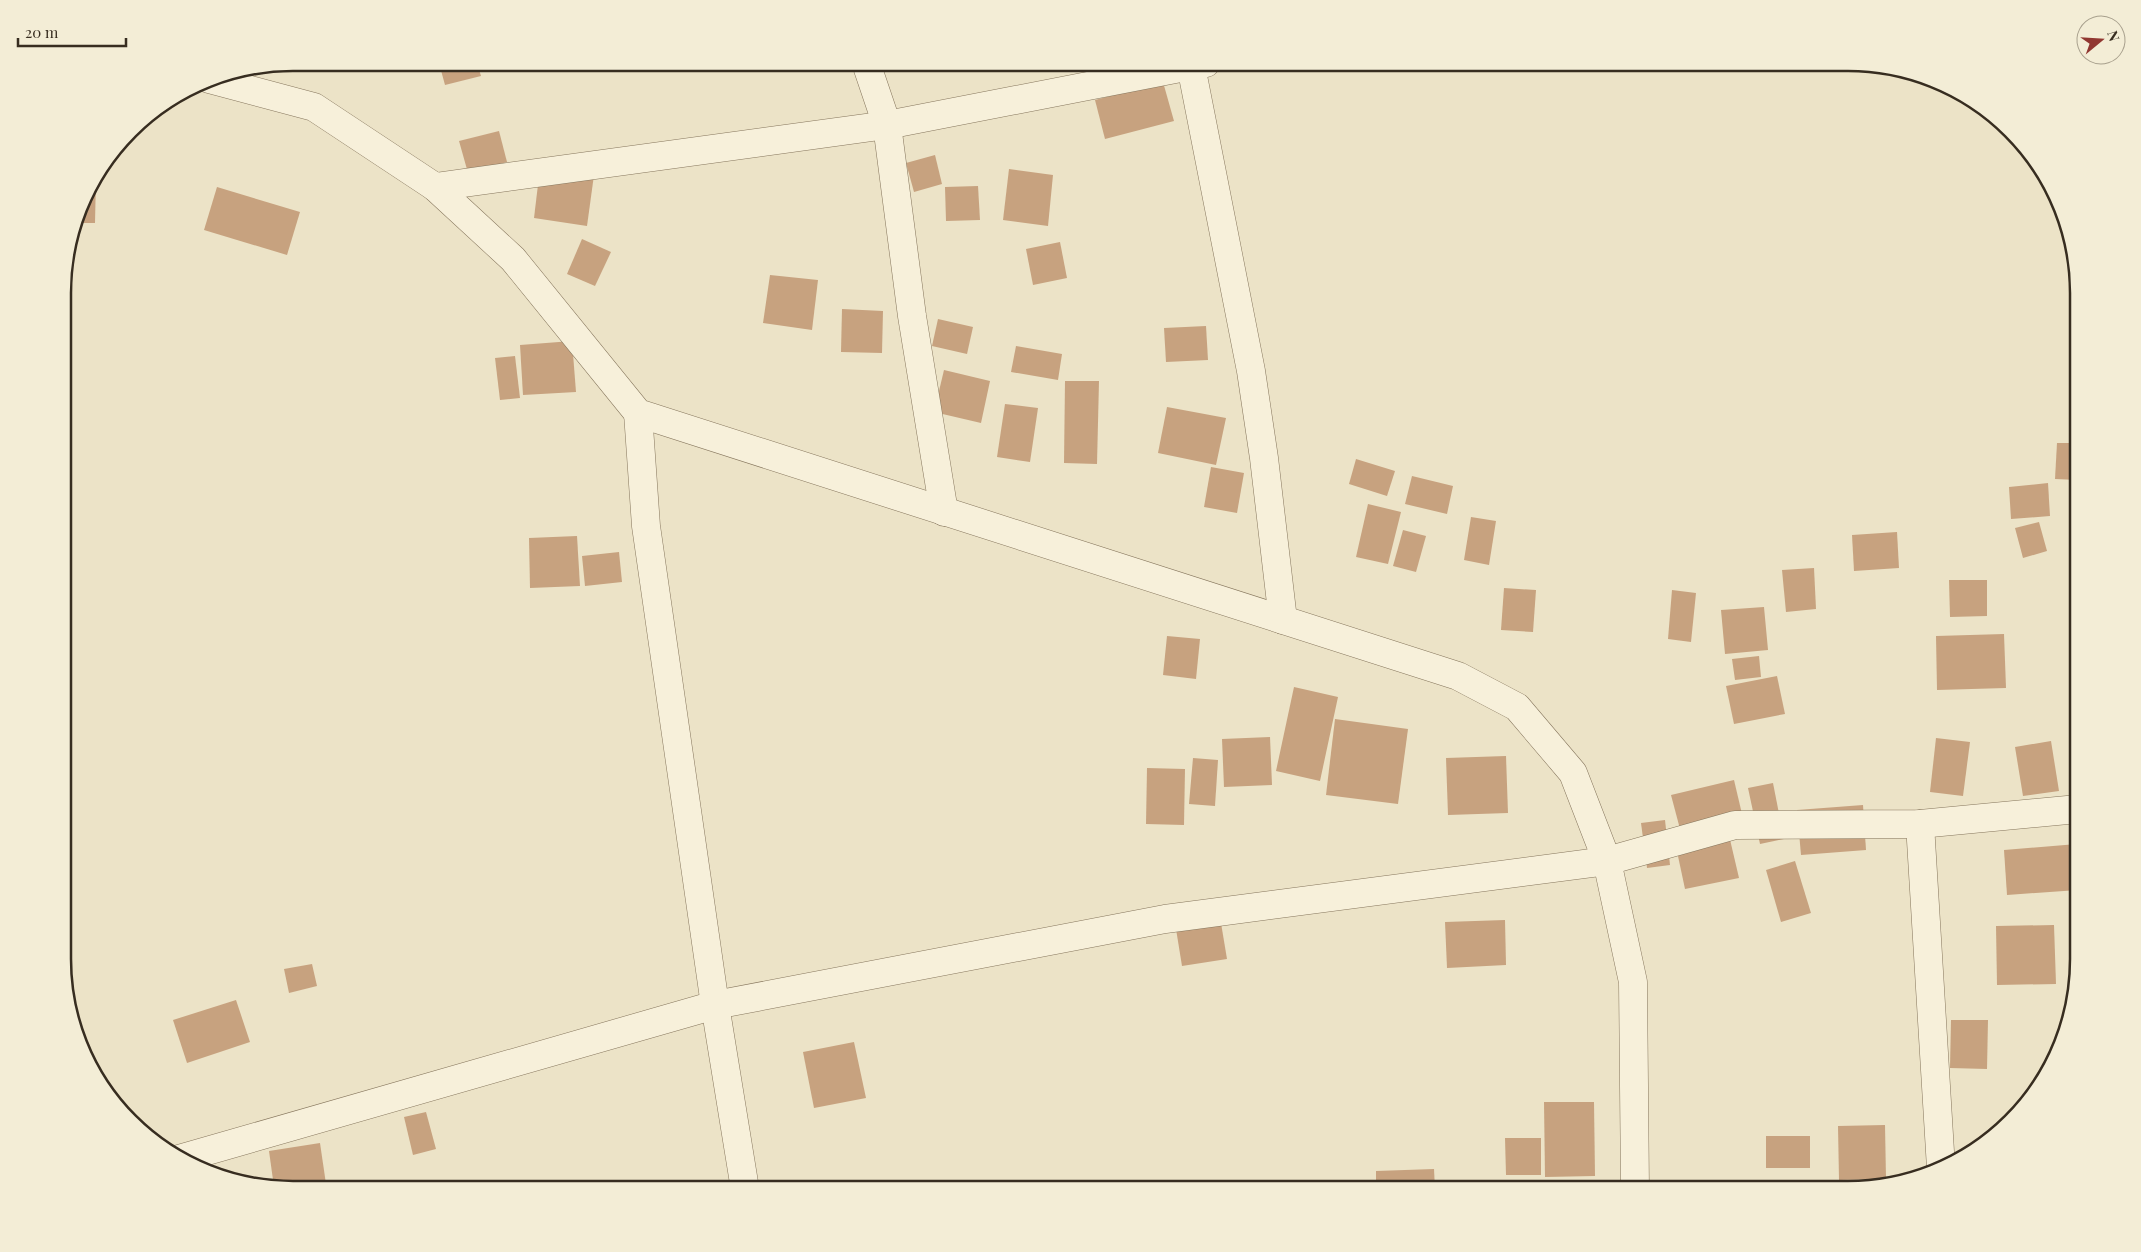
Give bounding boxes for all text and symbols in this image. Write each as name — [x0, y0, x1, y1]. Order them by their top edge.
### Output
scale bar — [18, 15, 125, 47]
north arrow — [2076, 15, 2126, 65]
text: 20 m — [25, 22, 59, 42]
text: N — [2103, 28, 2124, 44]

